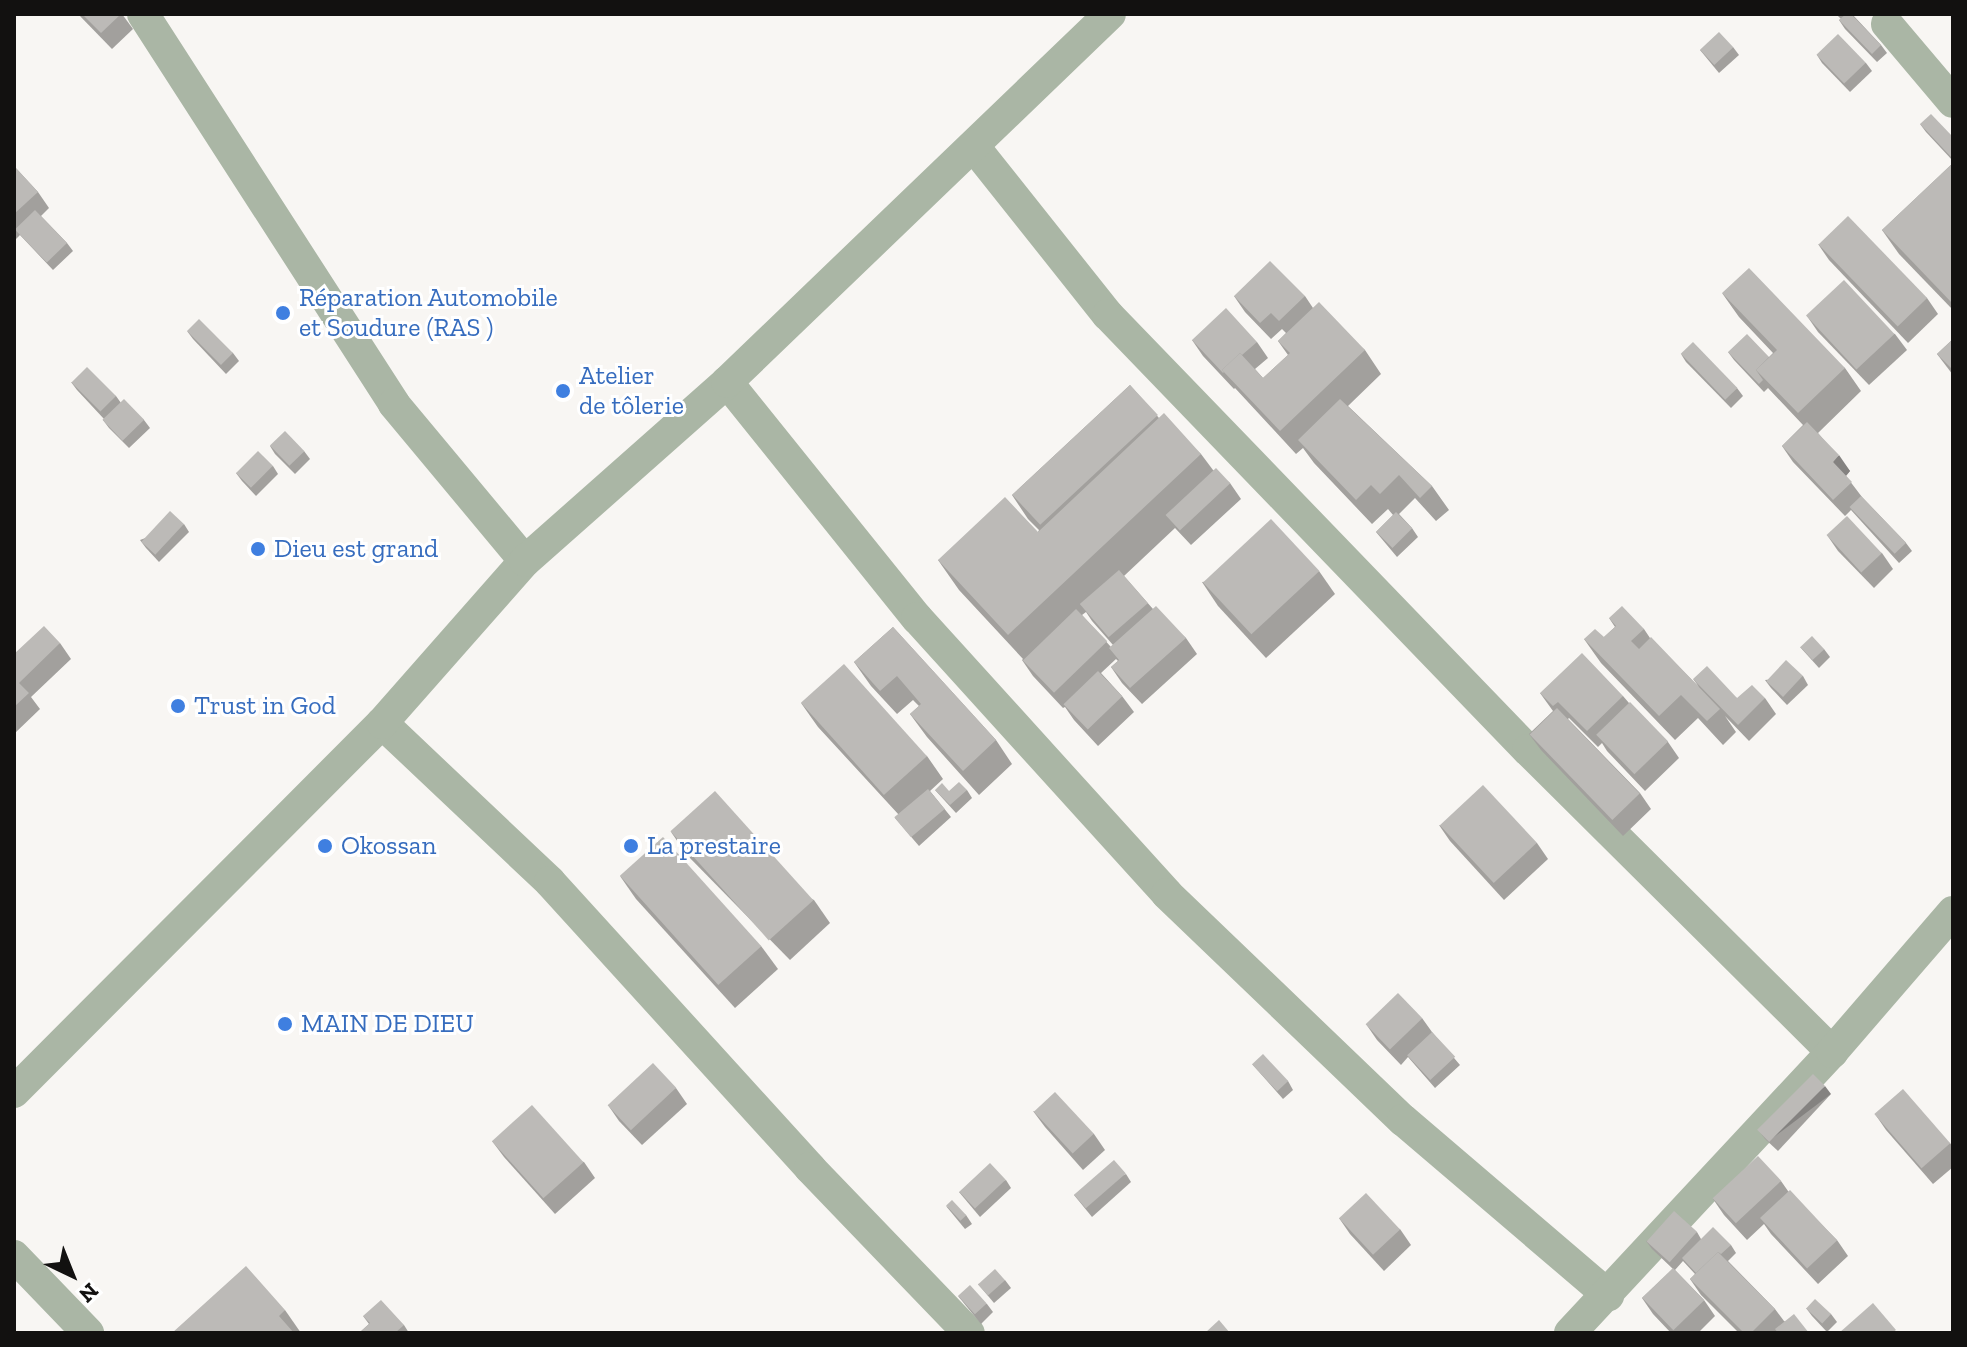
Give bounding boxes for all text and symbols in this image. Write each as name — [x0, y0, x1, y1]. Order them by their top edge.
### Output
place label: Réparation Automobile et Soudure (RAS ) — [299, 282, 558, 344]
marker: Réparation Automobile et Soudure (RAS ) — [274, 304, 292, 322]
place label: Atelier de tôlerie — [579, 360, 684, 422]
marker: Atelier de tôlerie — [554, 382, 572, 400]
place label: Dieu est grand — [274, 533, 438, 565]
marker: Dieu est grand — [249, 540, 267, 558]
place label: Trust in God — [194, 690, 336, 722]
marker: Trust in God — [169, 697, 187, 715]
place label: Okossan — [341, 830, 436, 862]
place label: La prestaire — [647, 830, 781, 862]
marker: Okossan — [316, 837, 334, 855]
marker: La prestaire — [622, 837, 640, 855]
place label: MAIN DE DIEU — [301, 1008, 474, 1040]
marker: MAIN DE DIEU — [276, 1015, 294, 1033]
north arrow — [32, 1235, 112, 1315]
text: N — [73, 1277, 104, 1308]

